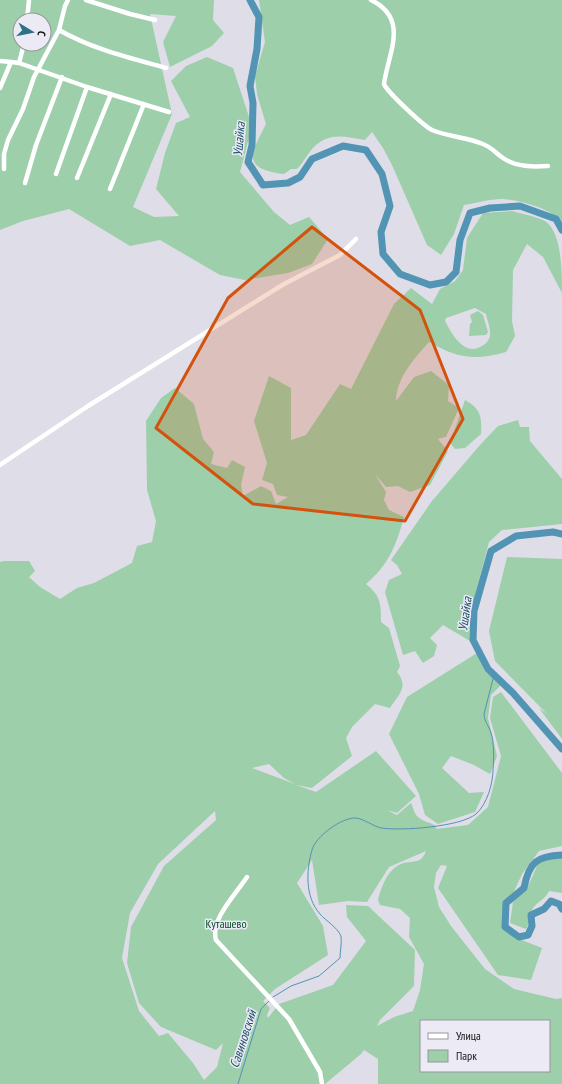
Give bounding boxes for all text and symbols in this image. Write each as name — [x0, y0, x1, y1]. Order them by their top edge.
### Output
north arrow — [12, 12, 52, 52]
text: С — [35, 30, 49, 37]
water label: Ушайка — [229, 120, 249, 157]
water label: Ушайка — [454, 595, 476, 632]
park label: Куташево — [205, 916, 247, 931]
water label: Савиновский — [226, 1007, 261, 1070]
legend — [420, 1020, 550, 1072]
text: Улица — [456, 1028, 481, 1043]
text: Парк — [456, 1048, 477, 1063]

